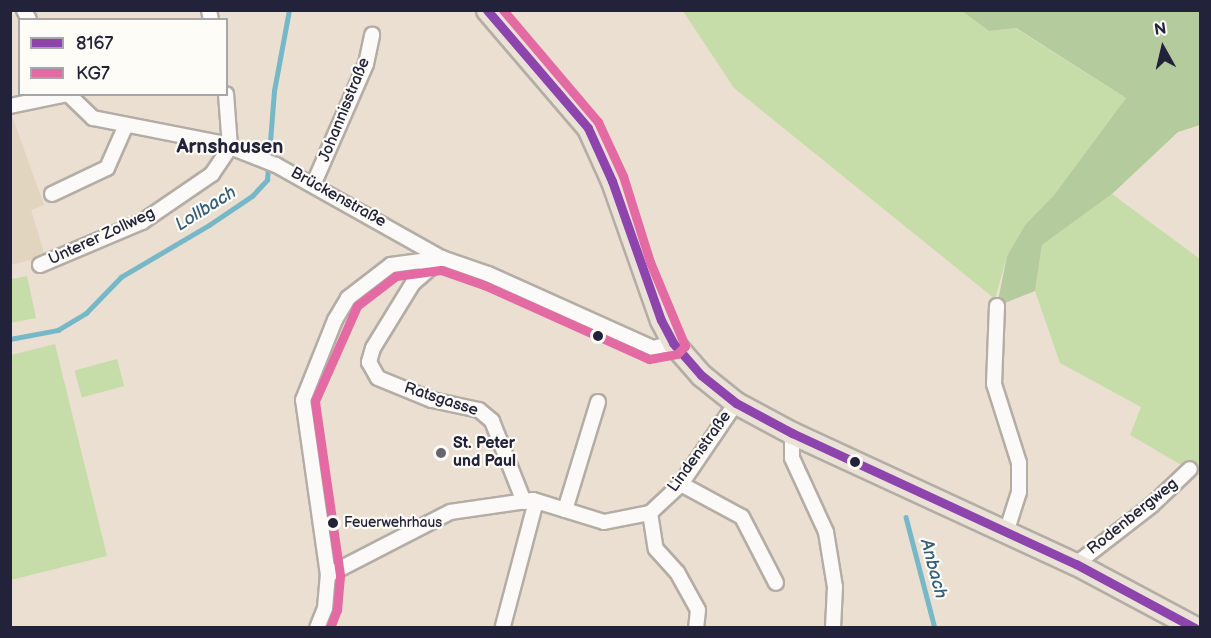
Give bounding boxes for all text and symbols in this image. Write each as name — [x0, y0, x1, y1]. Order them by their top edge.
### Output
legend — [18, 18, 228, 96]
north arrow — [1133, 18, 1193, 78]
text: N — [1153, 19, 1168, 40]
text: 8167 — [76, 33, 113, 54]
street label: Johannisstraße — [315, 55, 375, 165]
text: KG7 — [76, 63, 110, 84]
district label: Arnshausen — [177, 135, 283, 159]
street label: Brückenstraße — [287, 164, 389, 232]
water label: Lollbach — [171, 182, 241, 236]
street label: Unterer Zollweg — [46, 204, 158, 270]
unlabelled marker — [592, 330, 604, 342]
street label: Ratsgasse — [402, 379, 480, 421]
street label: Lindenstraße — [664, 408, 736, 496]
place label: St. Peter und Paul — [453, 434, 516, 472]
marker: St. Peter und Paul — [434, 446, 448, 460]
unlabelled marker — [849, 456, 861, 468]
street label: Rodenbergweg — [1084, 475, 1182, 559]
place label: Feuerwehrhaus — [344, 515, 442, 531]
marker: Feuerwehrhaus — [327, 517, 339, 529]
water label: Anbach — [915, 537, 951, 601]

